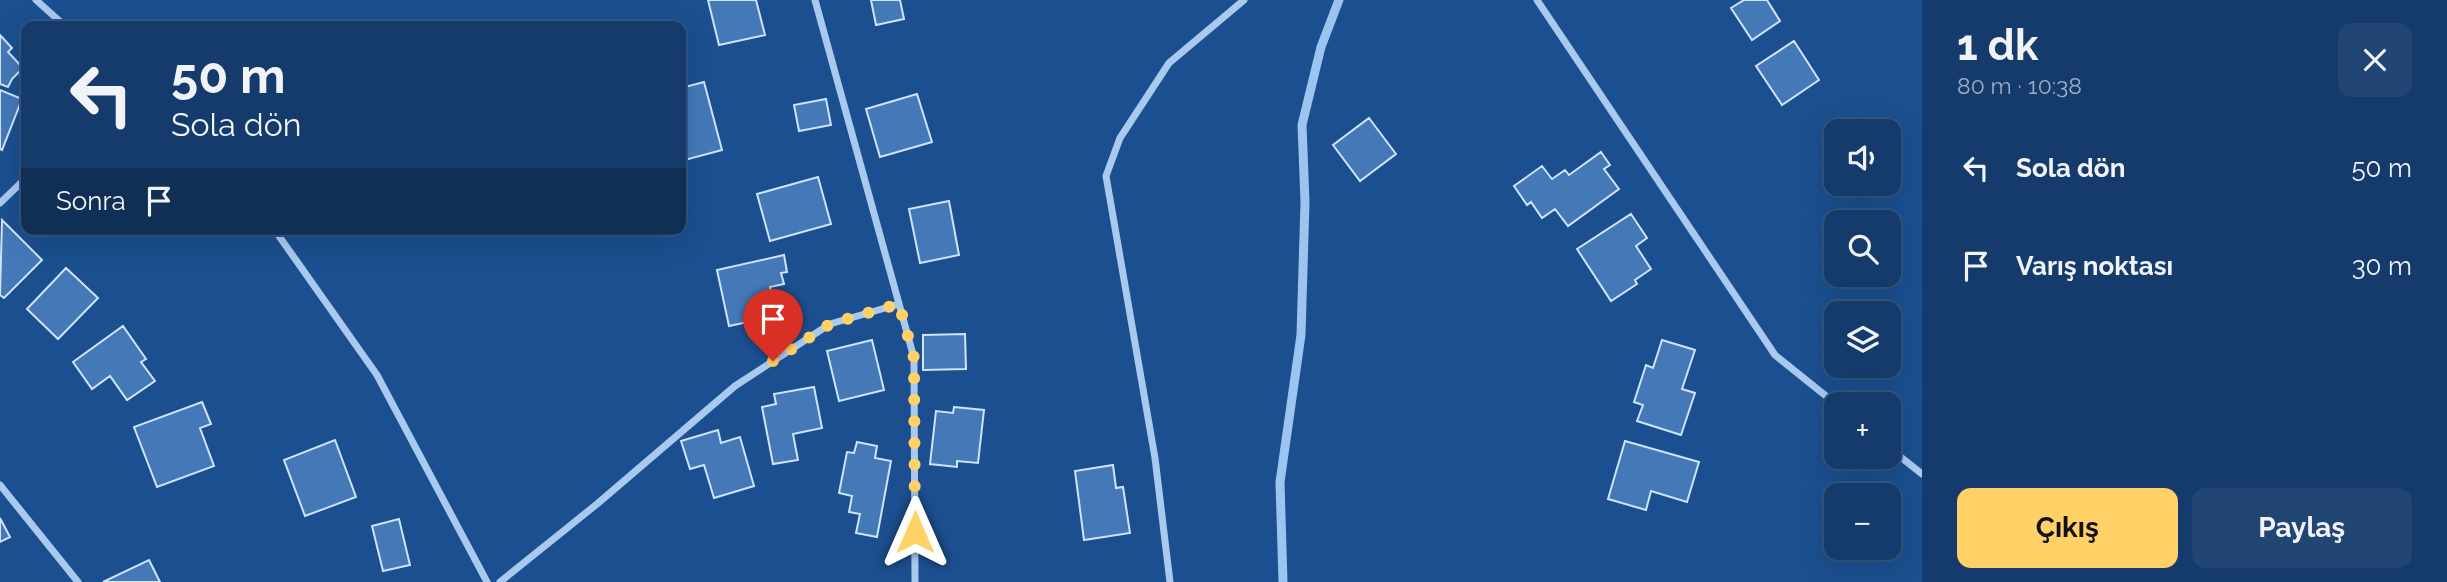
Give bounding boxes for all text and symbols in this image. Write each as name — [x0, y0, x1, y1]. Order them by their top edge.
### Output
text: 1 dk — [1957, 21, 2038, 70]
button: close — [2338, 23, 2412, 97]
text: 50 m — [171, 47, 286, 104]
icon: left — [56, 49, 147, 140]
text: 80 m · 10:38 — [1957, 72, 2082, 99]
text: Sola dön — [171, 106, 301, 143]
map controls — [1824, 119, 1901, 560]
button: sound — [1824, 119, 1901, 196]
icon: left — [1957, 149, 1995, 187]
text: Sola dön — [2016, 153, 2125, 183]
text: 50 m — [2351, 153, 2412, 183]
icon: arrive — [140, 182, 178, 220]
text: Sonra — [56, 186, 126, 216]
button: search — [1824, 210, 1901, 287]
icon: arrive — [1957, 247, 1995, 285]
text: Varış noktası — [2016, 251, 2173, 281]
text: 30 m — [2352, 251, 2412, 281]
pin — [743, 289, 803, 361]
icon: arrive — [754, 300, 792, 338]
button: layers — [1824, 301, 1901, 378]
button: + — [1824, 392, 1901, 469]
button: − — [1824, 483, 1901, 560]
button: Çıkış — [1957, 488, 2178, 568]
button: Paylaş — [2192, 488, 2412, 568]
position arrow — [878, 495, 952, 569]

